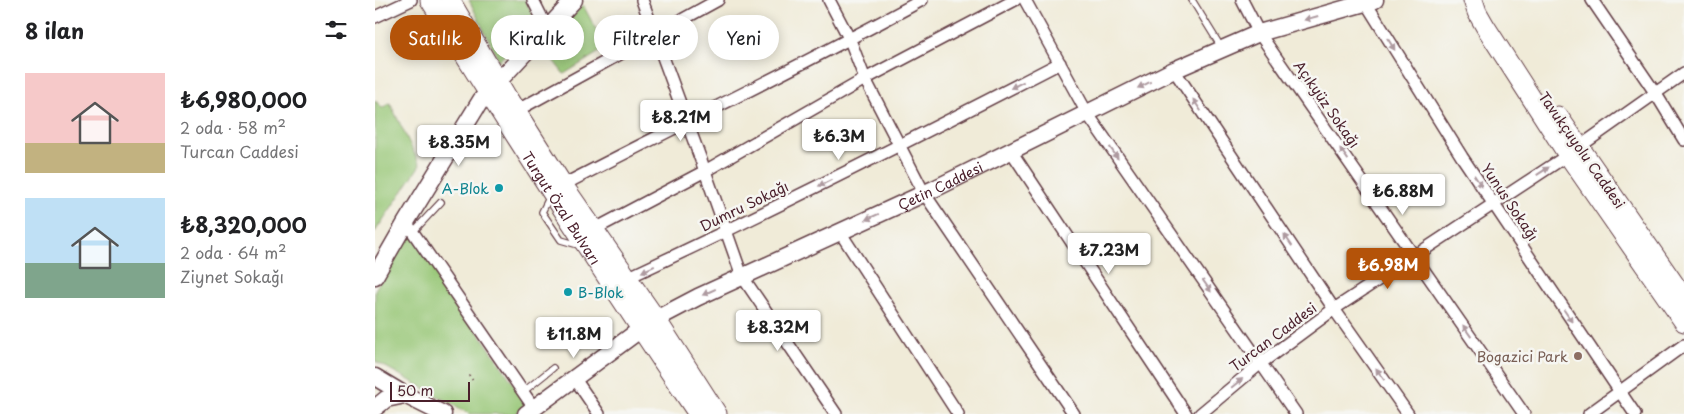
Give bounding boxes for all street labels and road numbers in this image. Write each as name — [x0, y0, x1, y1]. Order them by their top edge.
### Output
street label: Açıkyüz Sokağı — [1289, 56, 1365, 152]
street label: Tavukçuyolu Caddesi — [1534, 87, 1630, 213]
street label: Turgut Özal Bulvarı — [517, 147, 606, 269]
street label: Çetin Caddesi — [894, 156, 986, 215]
street label: Yunus Sokağı — [1476, 159, 1544, 245]
street label: Dumru Sokağı — [696, 175, 792, 237]
street label: Turcan Caddesi — [1225, 297, 1321, 377]

